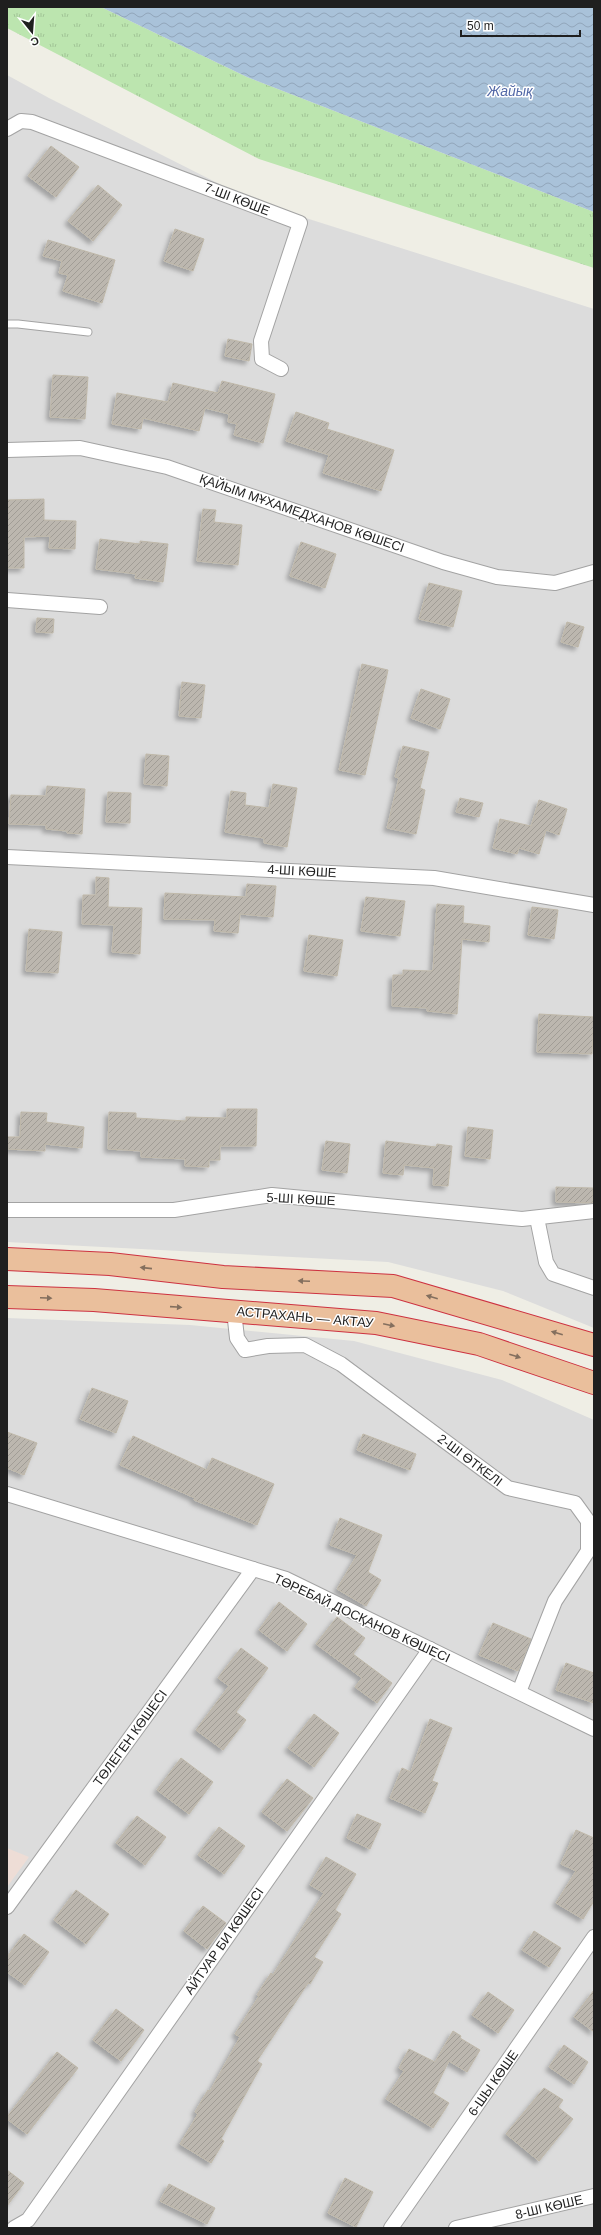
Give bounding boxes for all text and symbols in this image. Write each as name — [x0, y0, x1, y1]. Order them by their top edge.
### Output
north arrow — [12, 12, 52, 52]
scale bar — [461, 12, 580, 38]
text: 50 m — [467, 19, 494, 33]
text: С — [29, 35, 40, 48]
water label: Жайық — [486, 83, 534, 99]
street label: 7-ШI КӨШЕ — [202, 180, 272, 218]
street label: ҚАЙЫМ МҰХАМЕДХАНОВ КӨШЕСI — [198, 471, 406, 555]
street label: 4-ШI КӨШЕ — [267, 862, 337, 880]
street label: 5-ШI КӨШЕ — [266, 1190, 336, 1208]
one-way arrow — [140, 1265, 152, 1271]
one-way arrow — [297, 1278, 310, 1284]
one-way arrow — [426, 1294, 438, 1300]
one-way arrow — [40, 1295, 52, 1302]
one-way arrow — [170, 1303, 182, 1310]
street label: АСТРАХАНЬ — АКТАУ — [236, 1304, 375, 1331]
one-way arrow — [383, 1323, 395, 1329]
one-way arrow — [551, 1330, 563, 1336]
one-way arrow — [509, 1353, 521, 1359]
street label: 2-ШІ ӨТКЕЛІ — [435, 1431, 505, 1489]
street label: ТӨРЕБАЙ ДОСҚАНОВ КӨШЕСІ — [271, 1570, 453, 1666]
street label: ТӨЛЕГЕН КӨШЕСІ — [90, 1687, 170, 1789]
street label: АЙТУАР БИ КӨШЕСІ — [181, 1885, 267, 1997]
street label: 6-ШЫ КӨШЕ — [465, 2047, 521, 2119]
street label: 8-ШI КӨШЕ — [514, 2192, 585, 2222]

